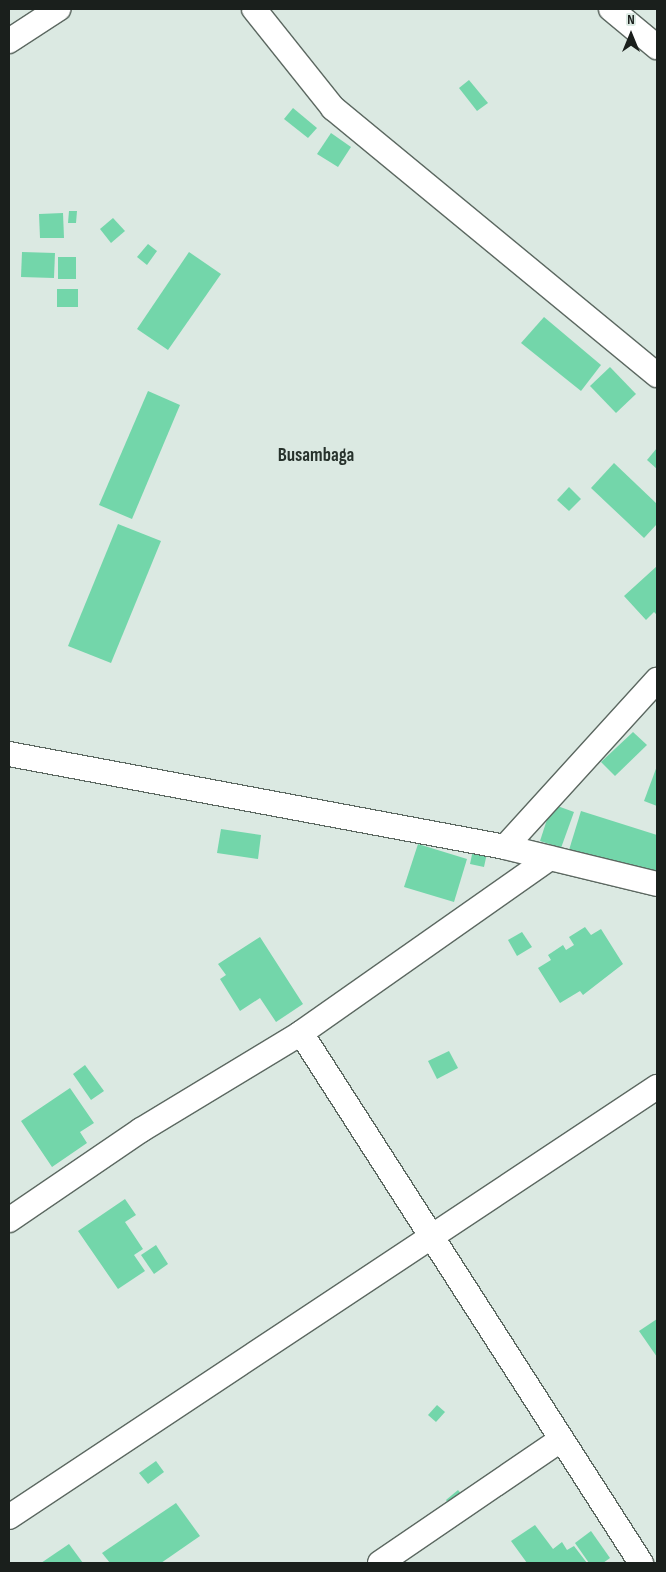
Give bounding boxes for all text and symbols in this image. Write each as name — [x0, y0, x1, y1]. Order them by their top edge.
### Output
north arrow — [606, 10, 656, 60]
text: N — [627, 11, 635, 28]
district label: Busambaga — [278, 445, 354, 467]

